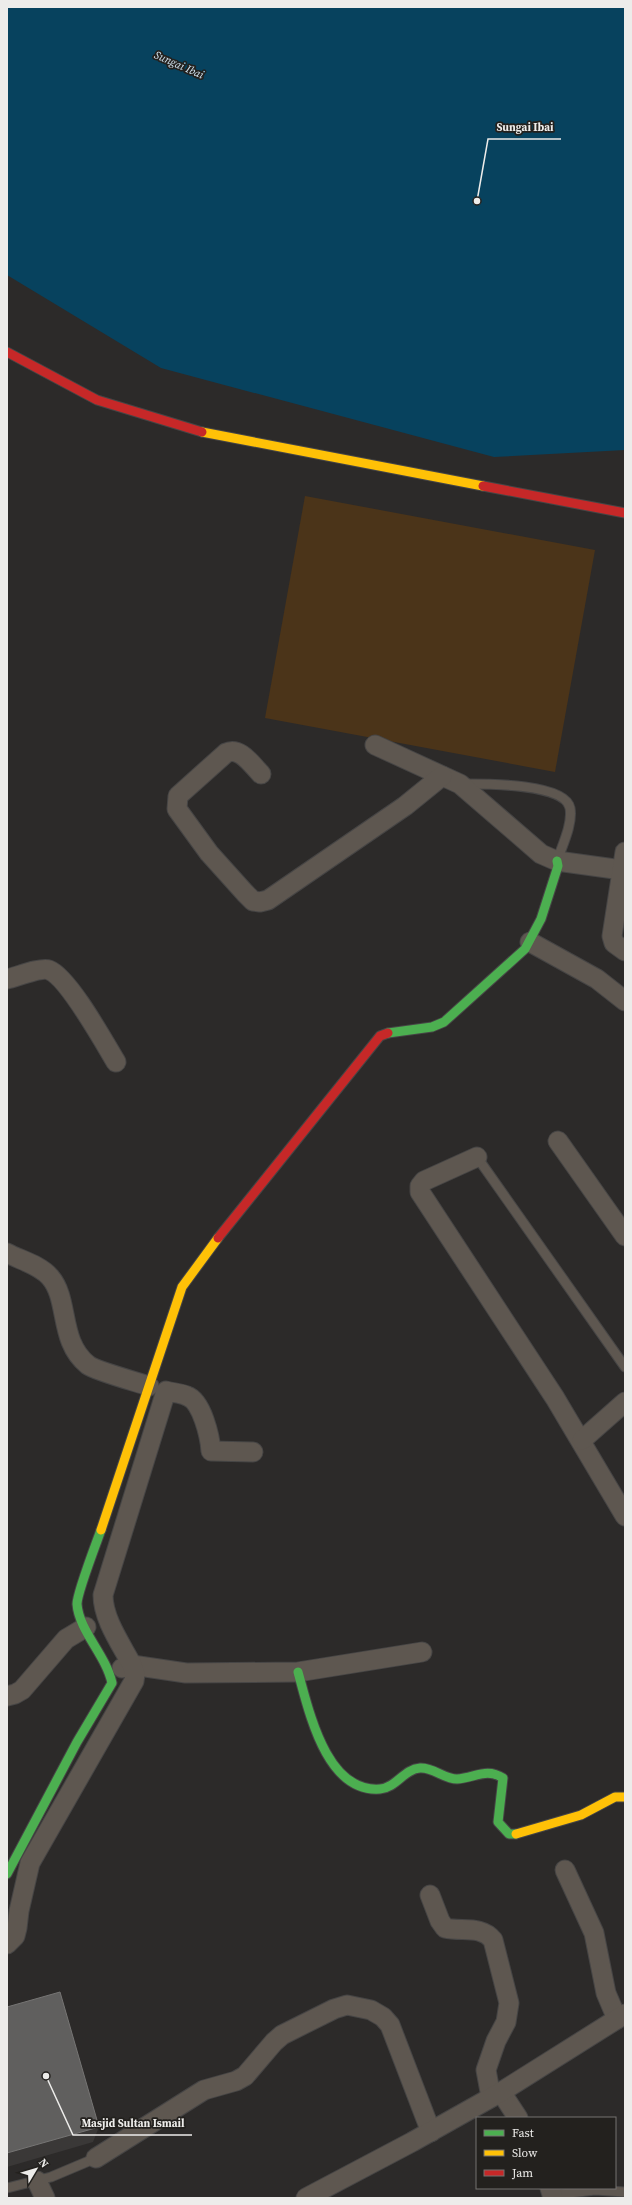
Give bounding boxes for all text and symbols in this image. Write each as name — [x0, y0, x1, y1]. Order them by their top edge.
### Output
water label: Sungai Ibai — [152, 47, 207, 83]
callout: Sungai Ibai — [488, 116, 561, 139]
text: Sungai Ibai — [497, 120, 554, 135]
callout: Masjid Sultan Ismail — [73, 2112, 192, 2135]
text: Masjid Sultan Ismail — [81, 2116, 185, 2131]
legend — [476, 2117, 616, 2189]
text: Fast — [512, 2125, 534, 2141]
text: Slow — [512, 2145, 538, 2161]
north arrow — [16, 2149, 56, 2189]
text: N — [35, 2155, 52, 2171]
text: Jam — [511, 2165, 533, 2181]

